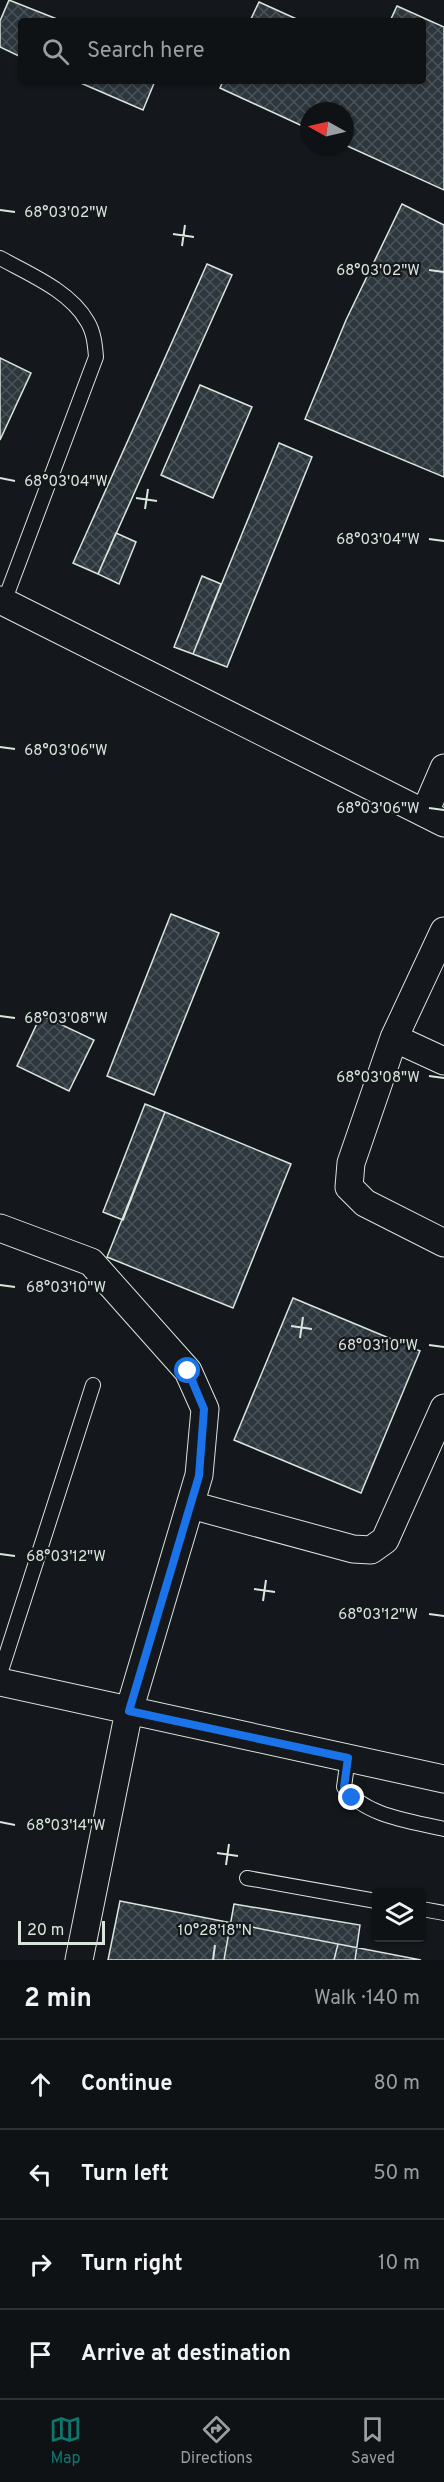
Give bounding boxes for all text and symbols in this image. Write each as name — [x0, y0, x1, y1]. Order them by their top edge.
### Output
search box — [18, 18, 426, 84]
icon: search — [39, 35, 72, 68]
text: Search here — [87, 38, 205, 65]
north arrow — [300, 102, 354, 156]
text: 68°03'02"W — [24, 204, 108, 223]
text: 68°03'02"W — [336, 262, 420, 281]
text: 68°03'04"W — [24, 473, 108, 492]
text: 68°03'04"W — [336, 531, 420, 550]
text: 68°03'06"W — [24, 742, 108, 761]
text: 68°03'06"W — [336, 800, 420, 819]
text: 68°03'08"W — [24, 1010, 108, 1029]
text: 68°03'08"W — [336, 1069, 420, 1088]
text: 68°03'10"W — [26, 1279, 106, 1298]
text: 68°03'10"W — [338, 1337, 418, 1356]
route start — [174, 1357, 200, 1383]
text: 68°03'12"W — [26, 1548, 106, 1567]
text: 68°03'12"W — [338, 1606, 418, 1625]
route end — [338, 1784, 364, 1810]
text: 68°03'14"W — [26, 1817, 106, 1836]
map controls — [372, 1888, 426, 1942]
button: layers — [372, 1888, 426, 1942]
scale bar — [18, 1918, 105, 1946]
text: 20 m — [27, 1921, 64, 1941]
text: 10°28'18"N — [178, 1922, 252, 1941]
text: 2 min — [24, 1983, 92, 2016]
text: Walk · 140 m — [314, 1986, 420, 2012]
icon: ahead — [24, 2068, 57, 2101]
text: Continue — [81, 2071, 172, 2098]
text: 80 m — [374, 2071, 420, 2097]
icon: left — [24, 2158, 57, 2191]
text: Turn left — [81, 2161, 169, 2188]
text: 50 m — [373, 2161, 420, 2187]
icon: right — [24, 2248, 57, 2281]
text: Turn right — [81, 2251, 183, 2278]
text: 10 m — [378, 2251, 420, 2277]
icon: arrive — [24, 2338, 57, 2371]
text: Arrive at destination — [81, 2341, 291, 2368]
tab: Map — [49, 2413, 82, 2469]
tab: Directions — [180, 2413, 253, 2469]
tab: Saved — [351, 2413, 395, 2469]

